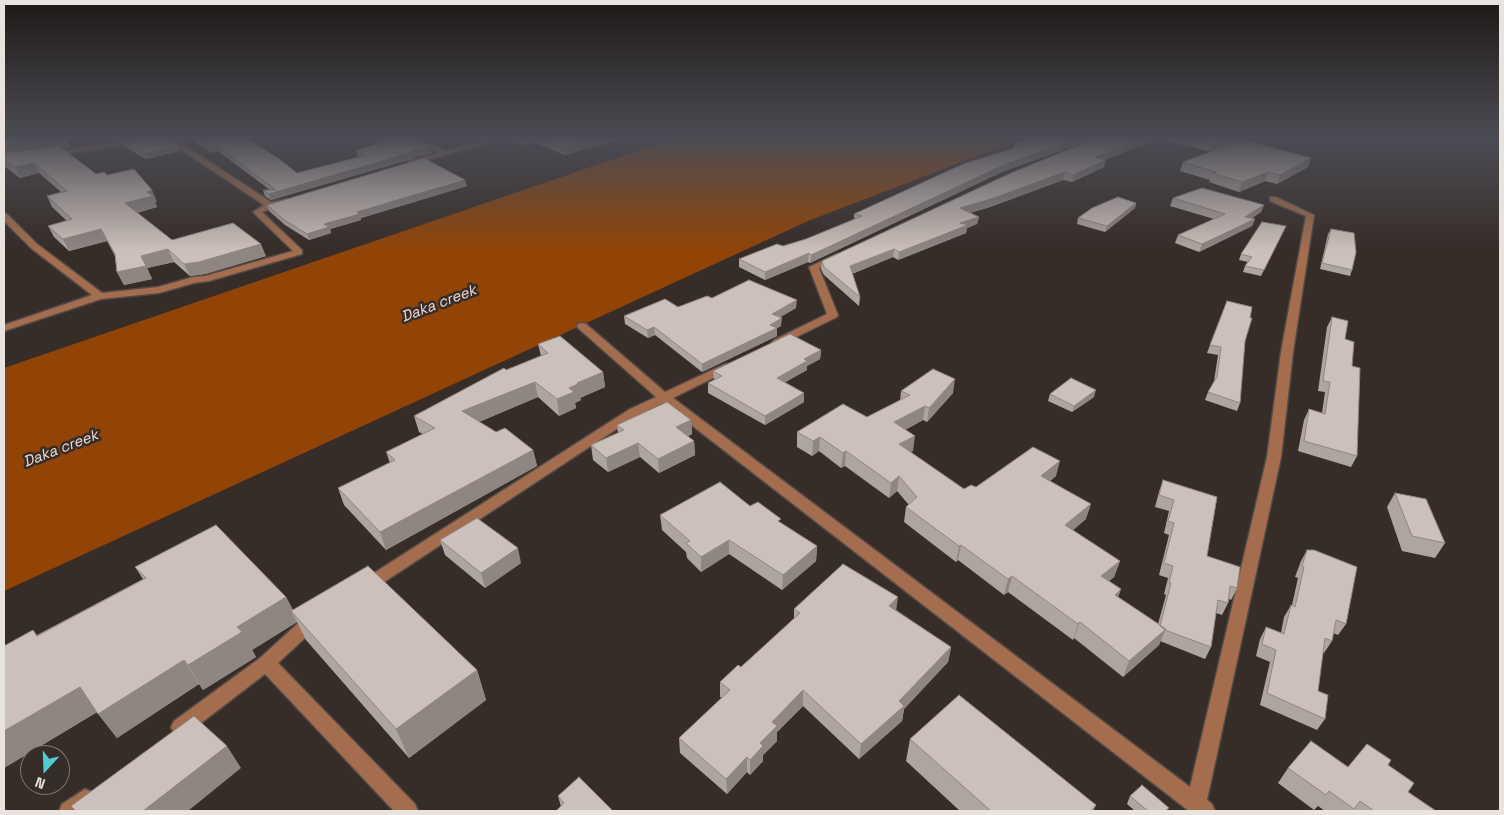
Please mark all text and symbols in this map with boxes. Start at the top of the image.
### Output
water label: Daka creek [399,281,479,327]
water label: Daka creek [21,426,101,472]
north arrow [20,745,70,795]
text: N [33,773,48,793]

